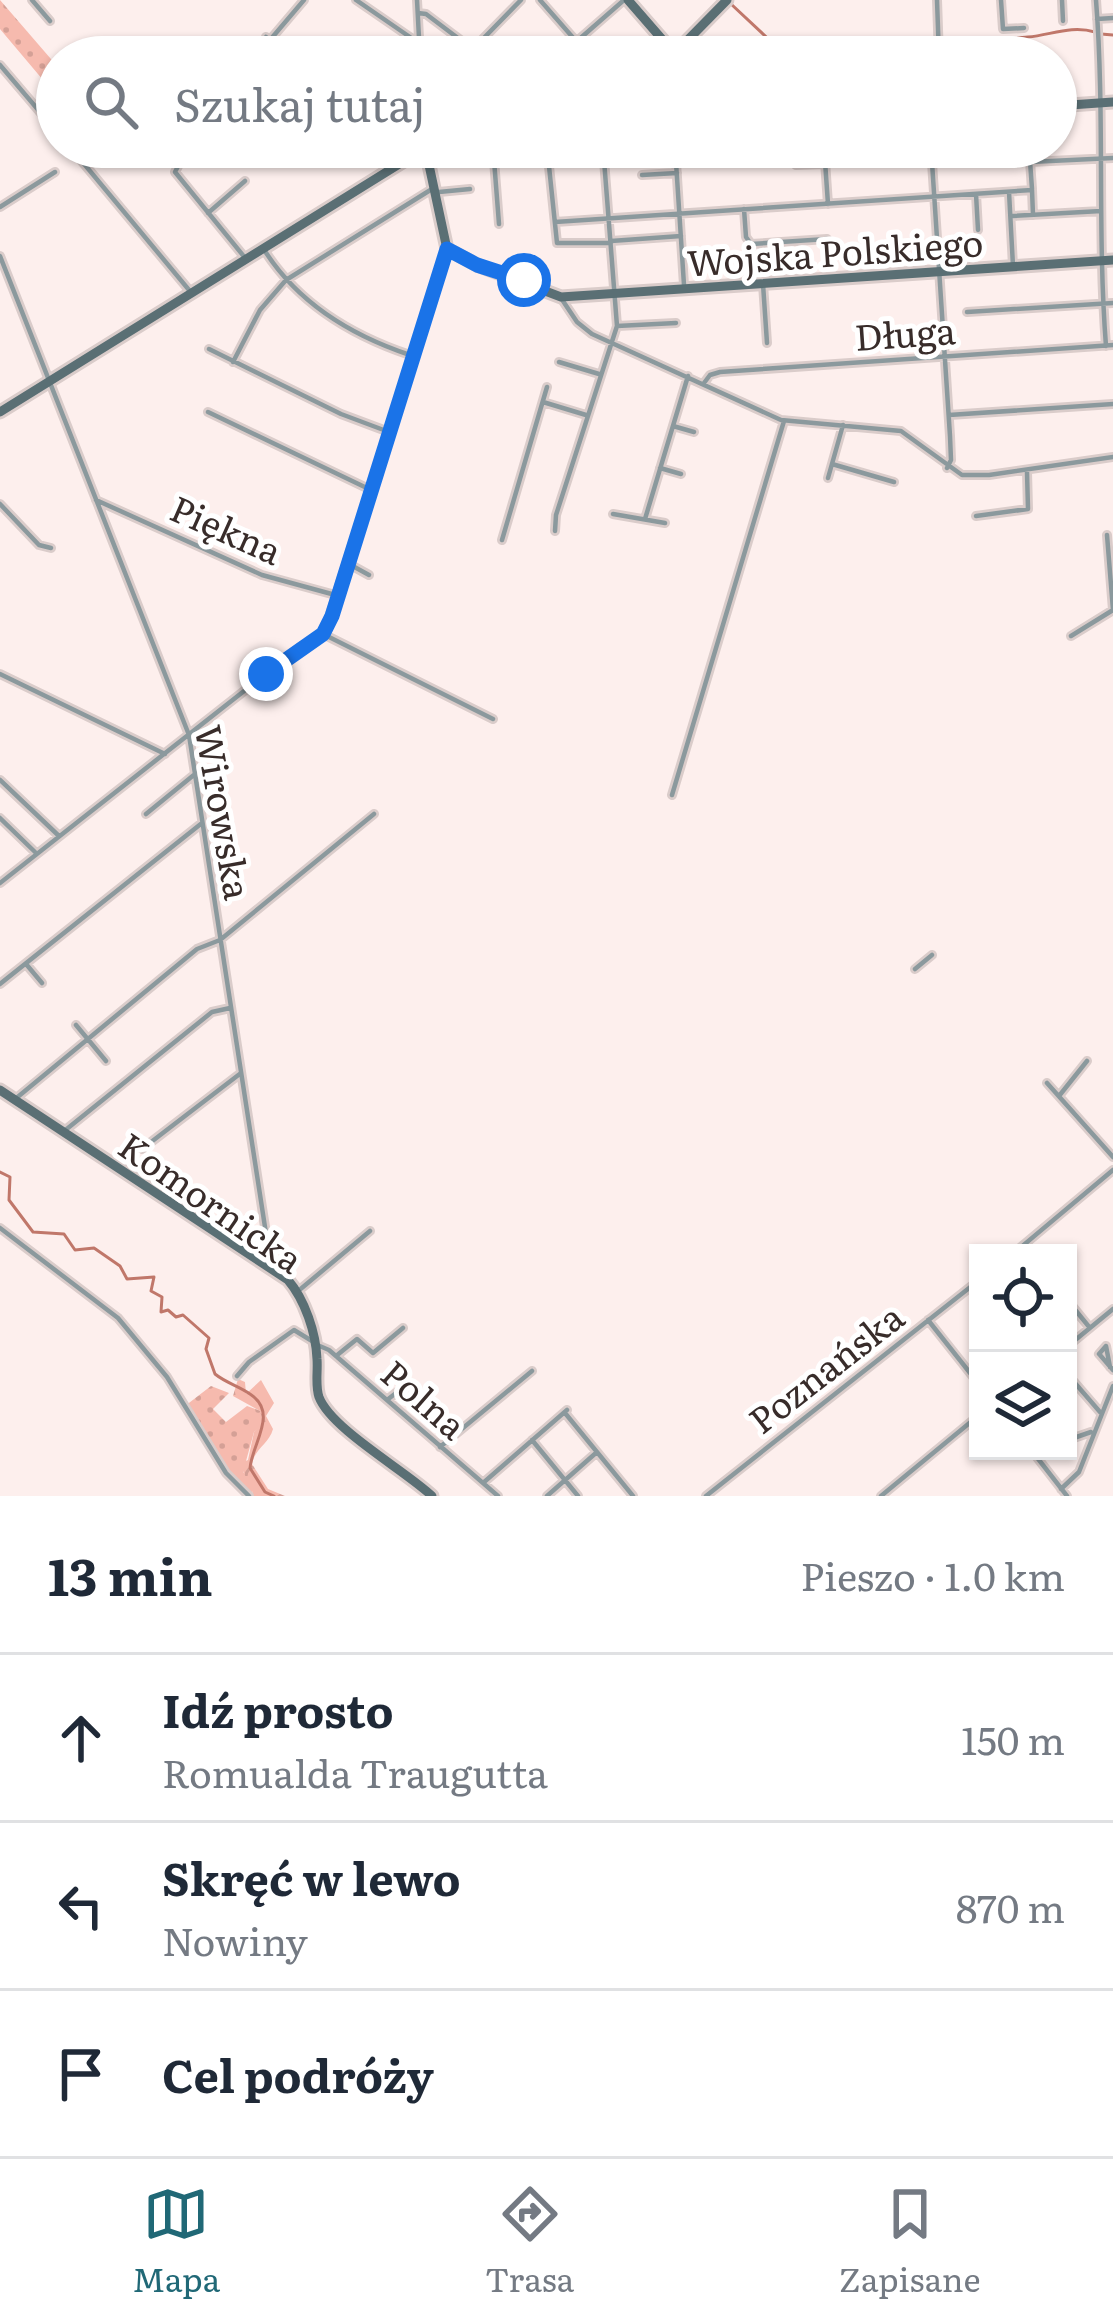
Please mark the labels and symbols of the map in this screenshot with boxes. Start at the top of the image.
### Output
street label: Wojska Polskiego [685,214,985,288]
route start [497,253,551,307]
street label: Długa [853,302,958,362]
street label: Piękna [163,480,292,576]
route end [239,647,293,701]
street label: Wirowska [184,721,267,904]
street label: Komornicka [109,1118,316,1285]
street label: Poznańska [736,1289,914,1445]
street label: Polna [371,1346,480,1450]

